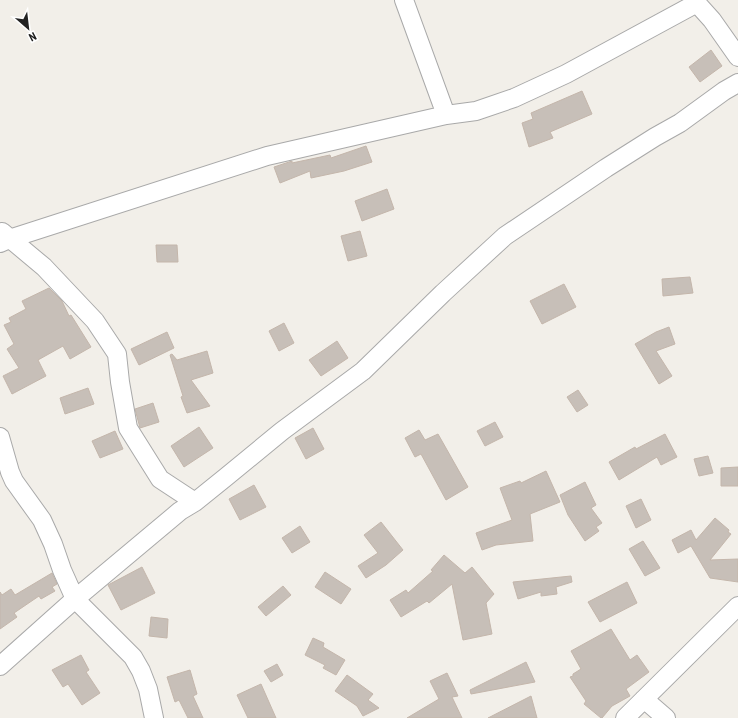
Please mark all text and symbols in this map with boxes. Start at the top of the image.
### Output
north arrow [8,8,48,48]
text: N [26,29,38,44]

